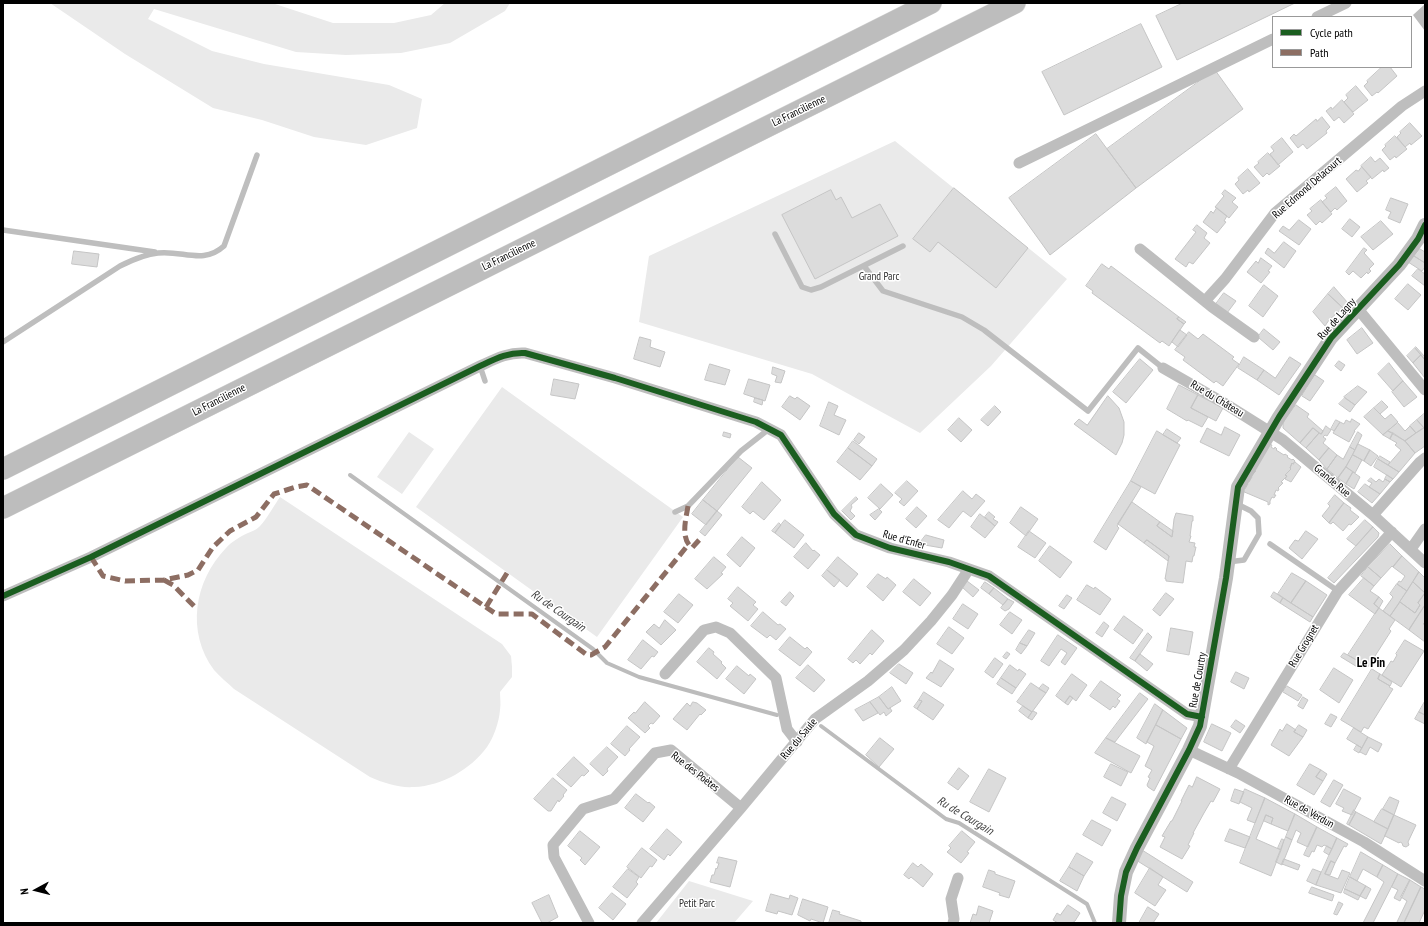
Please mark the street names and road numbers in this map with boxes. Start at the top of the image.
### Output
street label: La Francilienne [770,92,828,130]
street label: Rue Edmond Delacourt [1270,154,1344,222]
street label: La Francilienne [480,236,538,274]
street label: Rue de Lagny [1315,295,1359,343]
street label: Rue du Château [1188,378,1246,420]
street label: La Francilienne [190,381,248,419]
street label: Grande Rue [1311,462,1353,500]
street label: Rue d'Enfer [881,528,927,552]
street label: Rue Grognet [1286,622,1322,670]
street label: Rue de Courtry [1187,651,1209,709]
street label: Rue du Saule [778,716,820,762]
street label: Rue des Poètes [668,749,722,795]
street label: Rue de Verdun [1282,793,1336,831]

